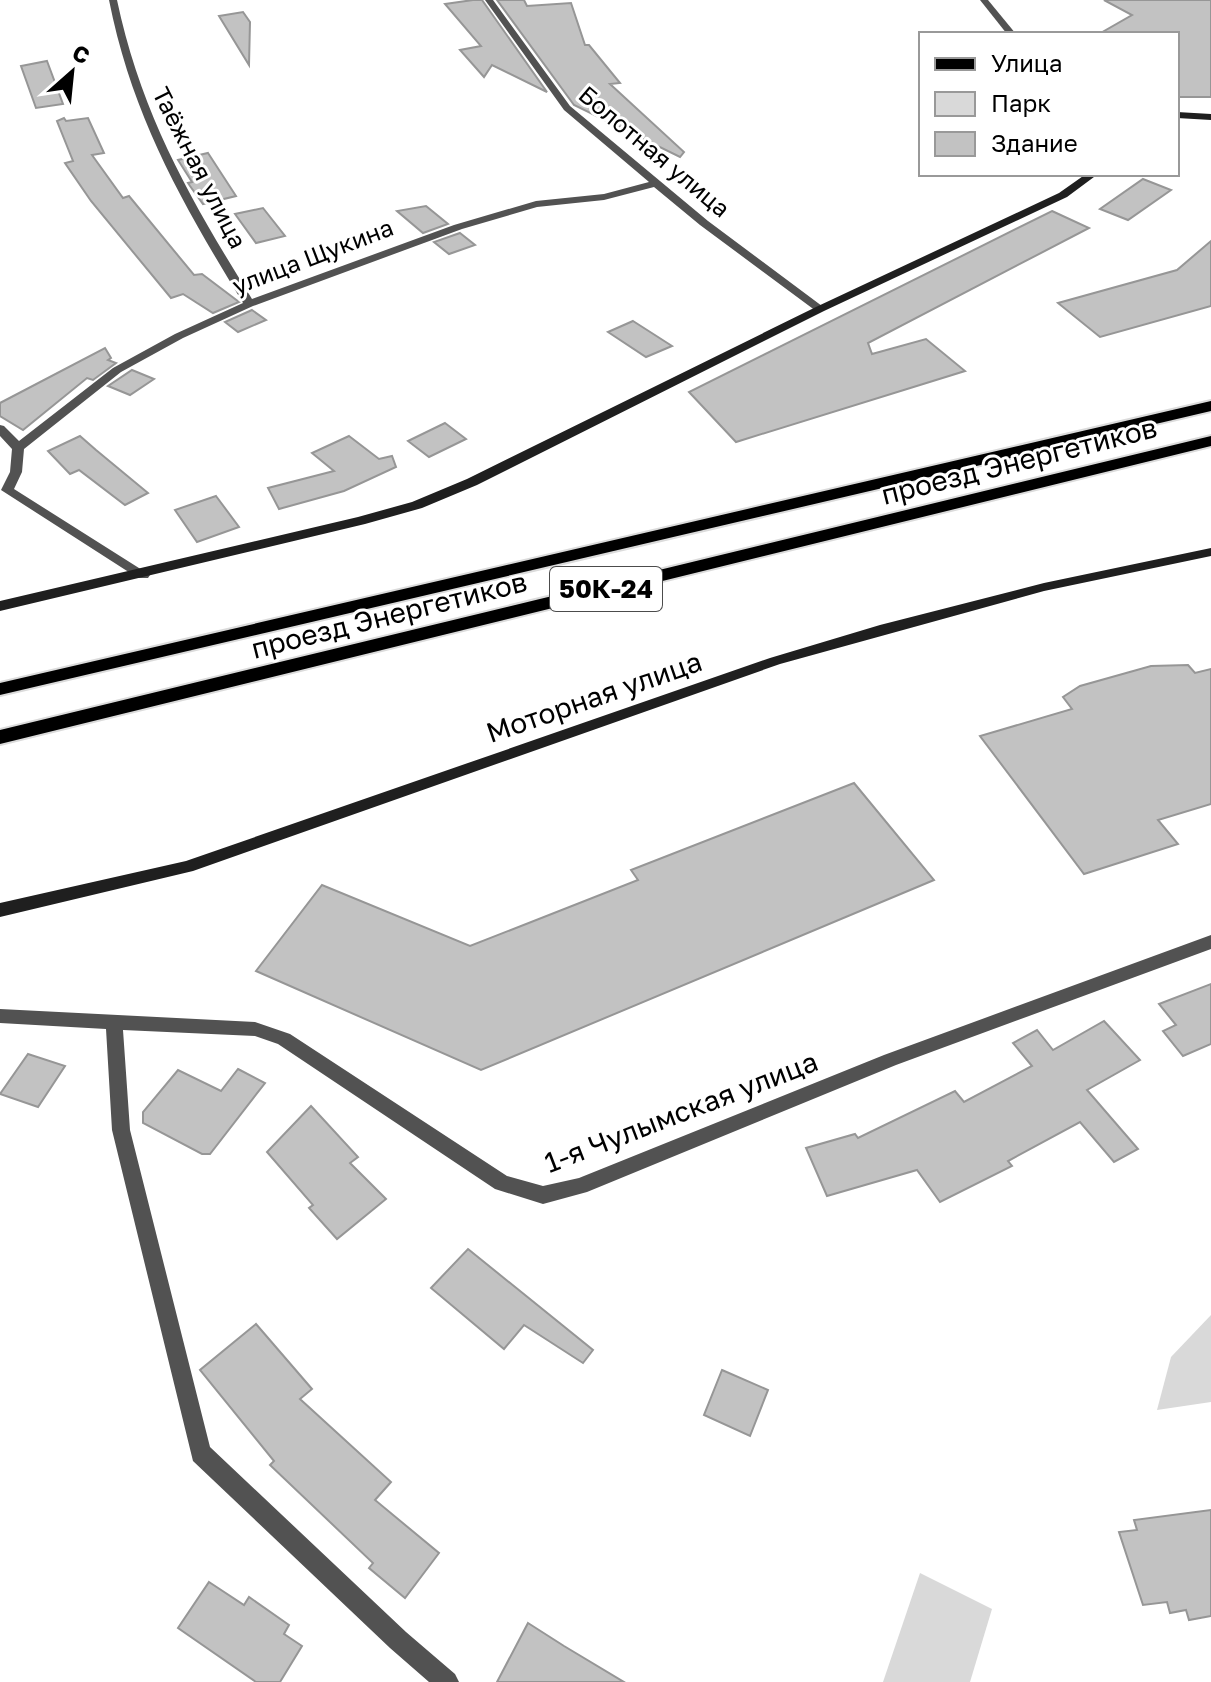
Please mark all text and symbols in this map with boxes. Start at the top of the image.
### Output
north arrow [32,32,112,112]
legend [919,32,1179,176]
text: С [68,38,94,69]
text: Улица [991,48,1063,77]
street label: Болотная улица [574,79,736,222]
street label: Таёжная улица [147,82,253,253]
text: Парк [991,88,1051,117]
text: Здание [991,128,1078,157]
street label: улица Щукина [228,212,397,300]
street label: проезд Энергетиков [878,410,1160,511]
street label: проезд Энергетиков [248,564,530,665]
road number: 50К-24 [550,567,662,611]
street label: Моторная улица [482,644,706,749]
street label: 1-я Чулымская улица [540,1044,822,1179]

